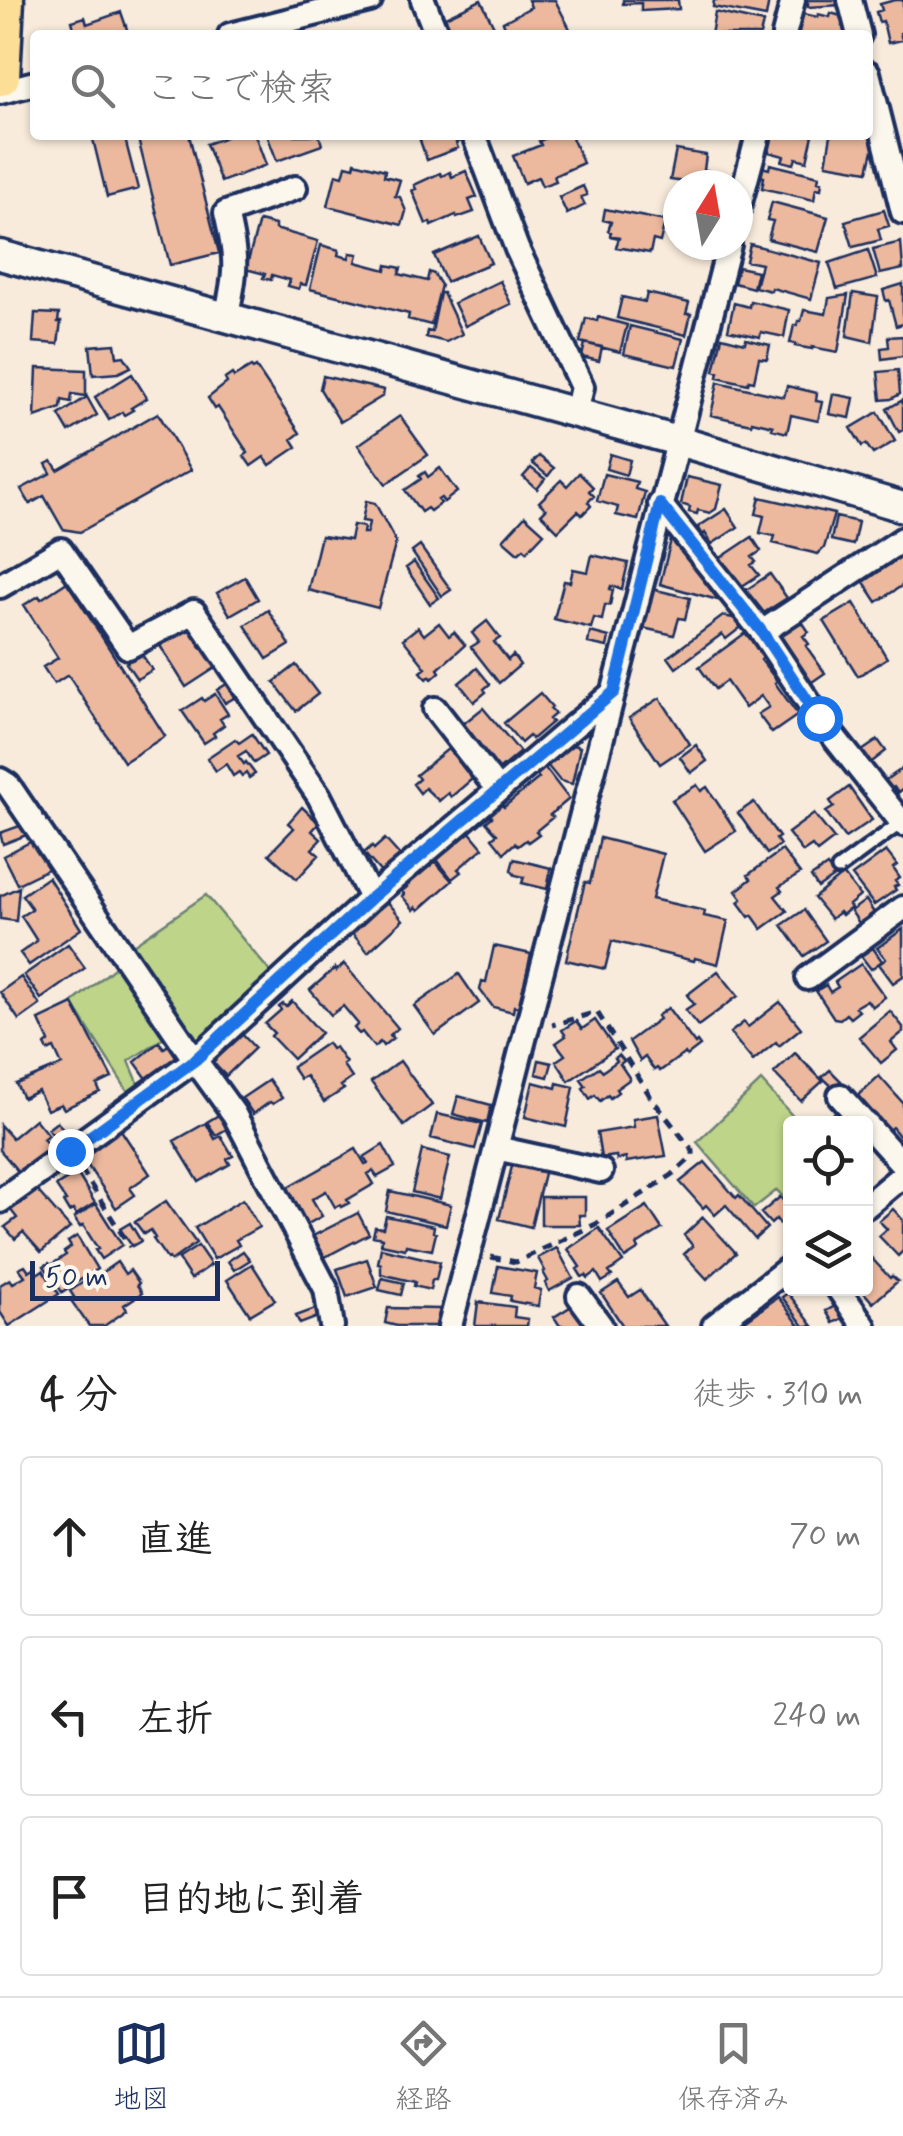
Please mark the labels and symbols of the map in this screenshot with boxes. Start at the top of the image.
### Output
north arrow [663,170,753,260]
route start [797,696,843,742]
route end [48,1129,94,1175]
scale bar [30,1256,220,1300]

